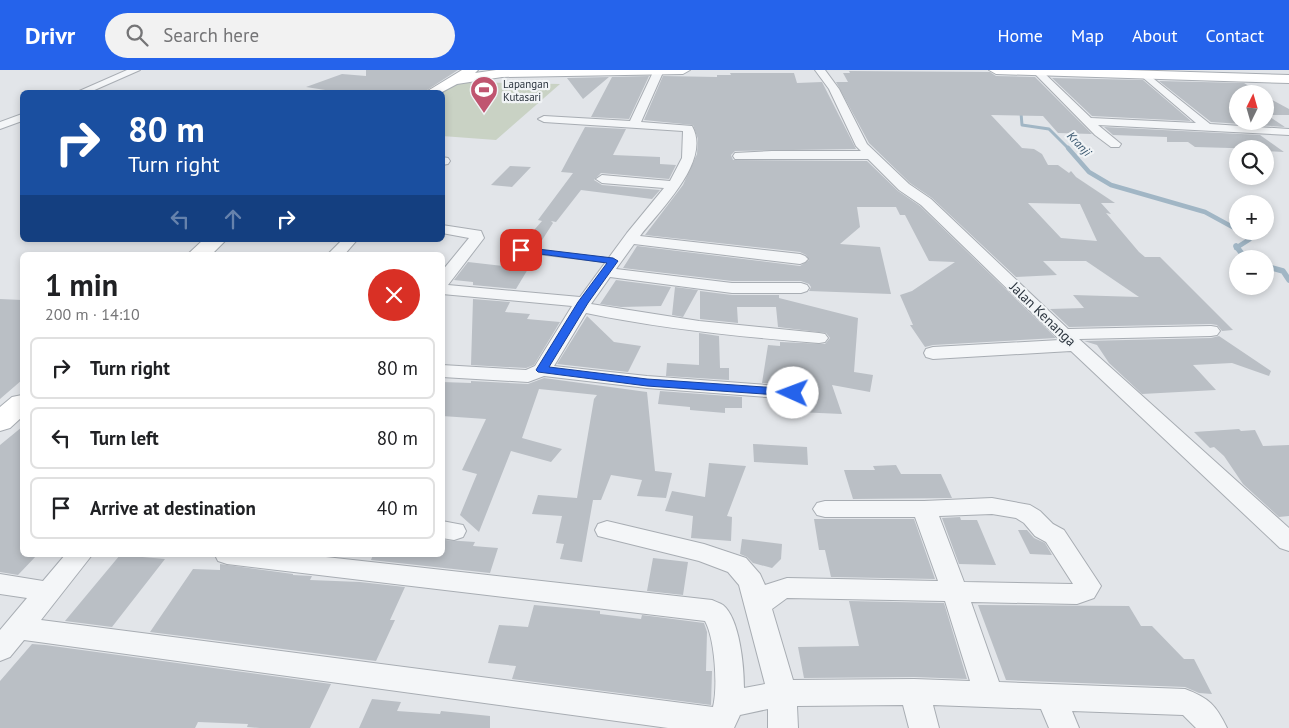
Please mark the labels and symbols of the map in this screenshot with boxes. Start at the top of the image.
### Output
sports icon: Lapangan Kutasari [469,75,499,114]
place label: Lapangan Kutasari [503,77,549,104]
north arrow [1229,85,1274,130]
water label: Kranji [1064,128,1095,160]
pin [500,229,542,271]
street label: Jalan Kenanga [1005,277,1080,350]
position arrow [766,366,818,418]

